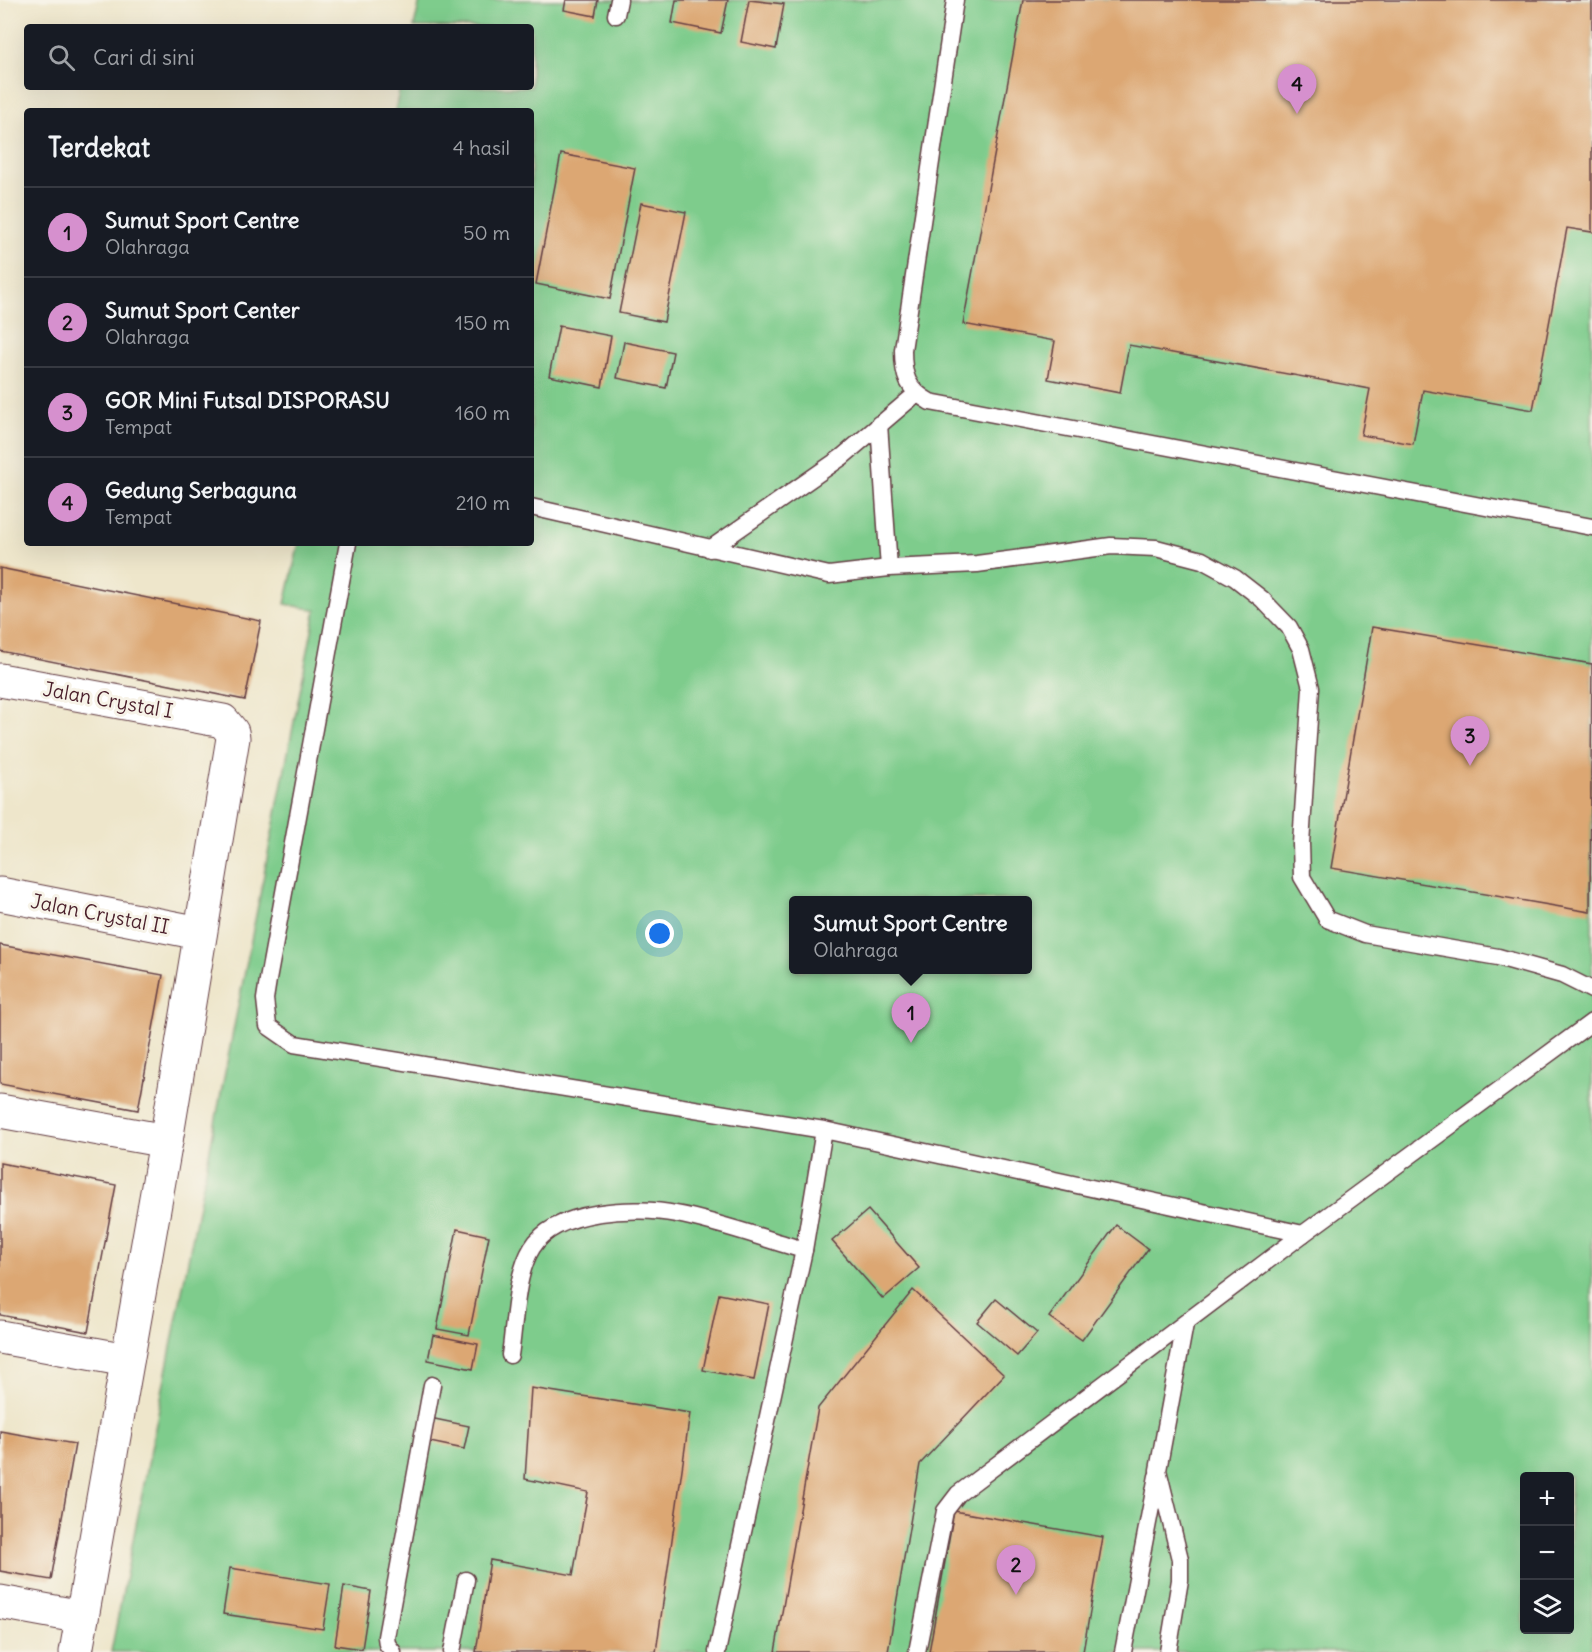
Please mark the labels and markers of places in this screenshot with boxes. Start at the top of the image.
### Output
pin: 4 [1278,64,1316,114]
pin: 3 [1450,716,1490,766]
pin: 1 [892,994,930,1043]
pin: 2 [996,1546,1036,1595]

